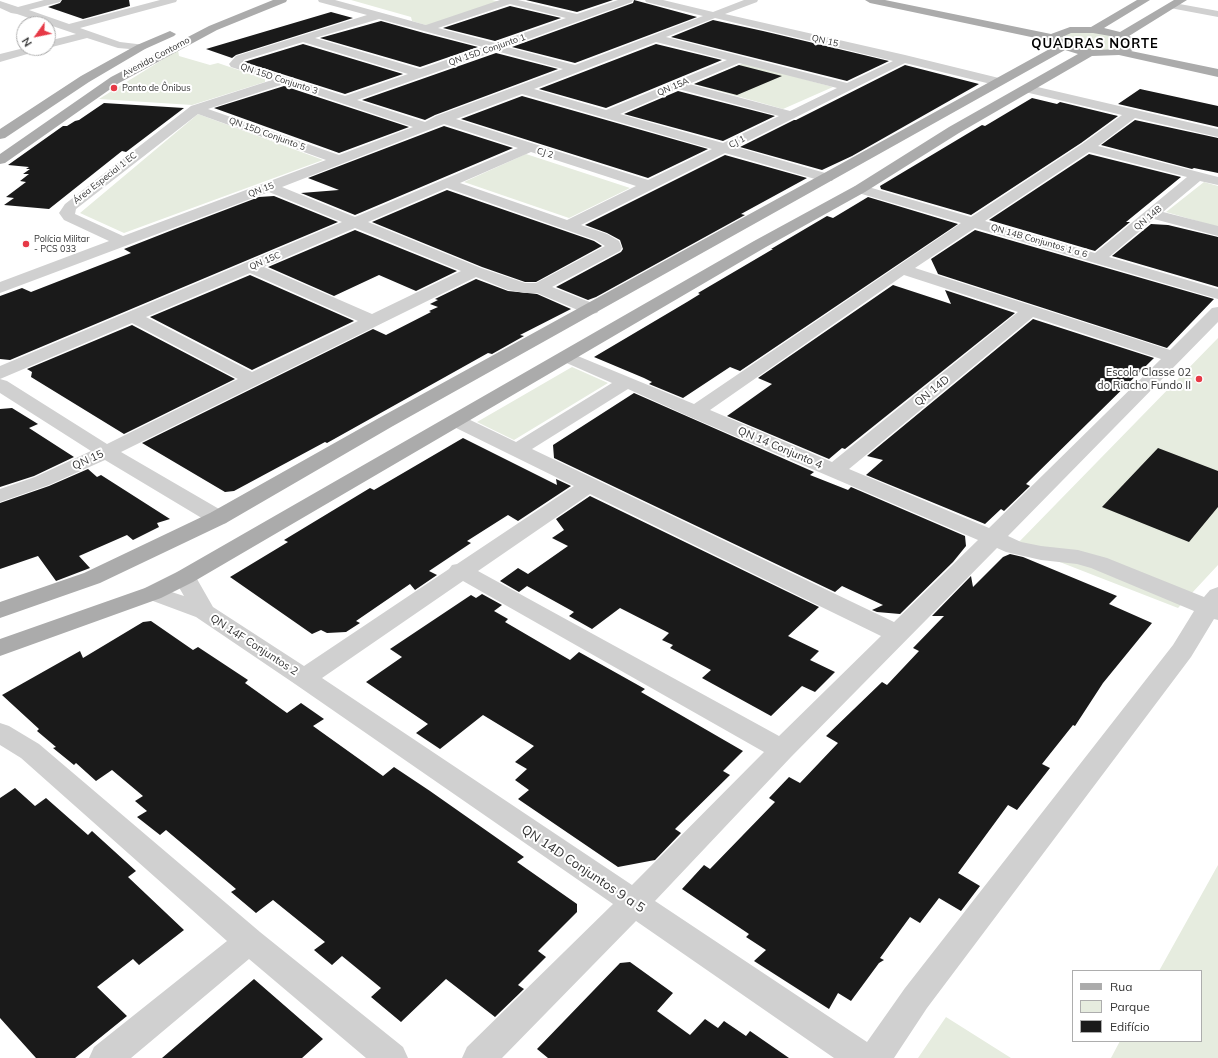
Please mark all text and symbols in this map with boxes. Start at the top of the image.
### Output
north arrow [16,16,56,56]
street label: QN 15D Conjunto 1 [447,32,527,68]
street label: QN 15 [811,33,839,49]
text: N [19,35,35,49]
street label: Avenida Contorno [120,35,192,79]
district label: QUADRAS NORTE [1031,36,1159,52]
street label: QN 15D Conjunto 3 [239,61,319,97]
street label: QN 15A [656,75,690,99]
marker: Ponto de Ônibus [109,83,119,93]
place label: Ponto de Ônibus [122,83,191,93]
street label: QN 15D Conjunto 5 [227,115,307,153]
street label: CJ 1 [727,133,747,151]
street label: CJ 2 [535,145,555,161]
street label: Área Especial 1 EC [71,150,139,206]
street label: QN 15 [247,180,275,200]
street label: QN 14B [1132,203,1164,233]
street label: QN 14B Conjuntos 1 a 6 [989,222,1089,260]
place label: Polícia Militar - PCS 033 [34,234,89,255]
marker: Polícia Militar - PCS 033 [21,239,31,249]
street label: QN 15C [248,250,282,272]
place label: Escola Classe 02 do Riacho Fundo II [1097,366,1191,392]
street label: QN 14D [912,373,952,409]
marker: Escola Classe 02 do Riacho Fundo II [1194,374,1204,384]
street label: QN 14 Conjunto 4 [736,424,824,472]
street label: QN 15 [70,447,106,473]
street label: QN 14F Conjuntos 2 [208,612,300,678]
street label: QN 14D Conjuntos 9 a 5 [518,822,648,916]
legend [1072,970,1202,1042]
text: Rua [1110,979,1132,994]
text: Parque [1110,999,1150,1014]
text: Edifício [1110,1019,1150,1034]

